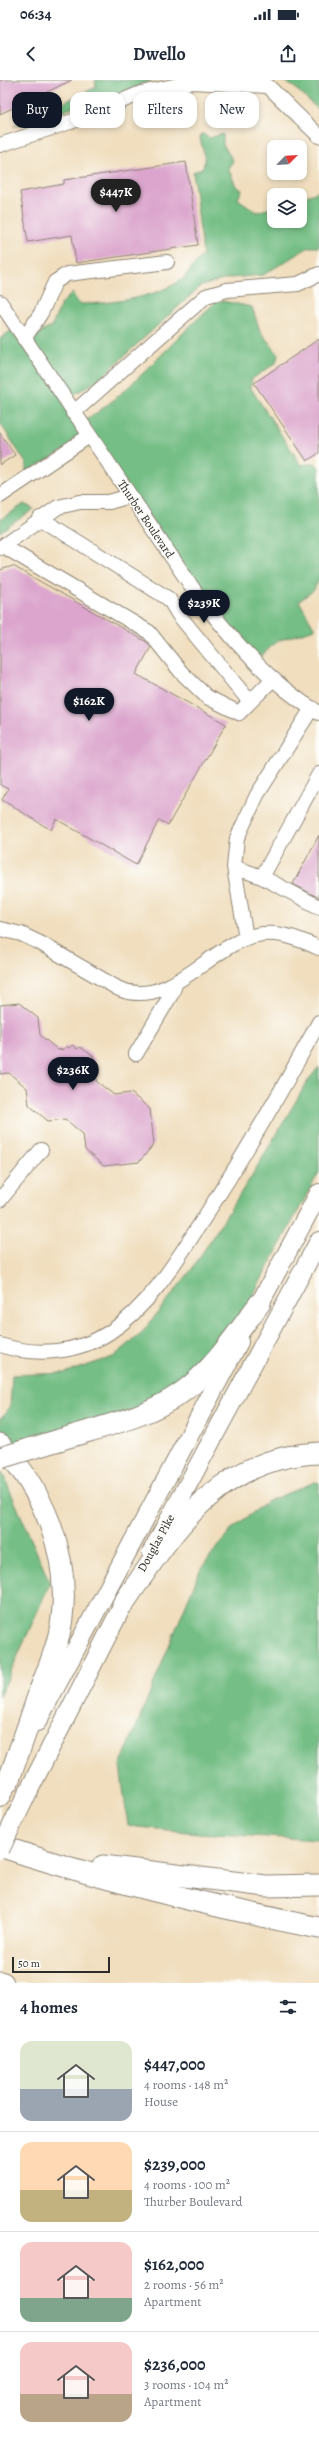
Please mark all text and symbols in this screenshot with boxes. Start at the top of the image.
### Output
text: 06:34 [20,4,52,24]
text: Dwello [133,42,186,66]
icon: back [20,43,42,65]
icon: share [277,43,299,65]
chip: Buy [12,92,62,128]
chip: Rent [70,92,125,128]
chip: Filters [133,92,197,128]
chip: New [205,92,259,128]
north arrow [267,140,307,180]
map controls [267,140,307,228]
pin: $447K [88,179,144,213]
text: $447K [100,183,132,200]
button: layers [267,188,307,228]
street label: Thurber Boulevard [114,477,178,562]
pin: $239K [176,590,232,624]
text: $239K [188,594,220,611]
pin: $162K [61,688,117,722]
text: $162K [73,692,105,709]
pin: $236K [45,1057,101,1091]
text: $236K [57,1061,89,1078]
street label: Douglas Pike [134,1511,178,1575]
scale bar [12,1955,110,1974]
text: 50 m [18,1956,40,1971]
text: 4 homes [20,1996,78,2019]
icon: filters [277,1996,299,2018]
text: $447,000 [144,2053,205,2076]
icon: home [52,2057,100,2105]
text: 4 rooms · 148 m² [144,2076,228,2093]
text: House [144,2093,178,2110]
text: $239,000 [144,2153,206,2176]
icon: home [52,2158,100,2206]
text: 4 rooms · 100 m² [144,2176,230,2193]
text: Thurber Boulevard [144,2193,242,2210]
text: $162,000 [144,2253,204,2276]
icon: home [52,2258,100,2306]
text: 2 rooms · 56 m² [144,2276,224,2293]
text: Apartment [144,2293,202,2310]
text: $236,000 [144,2353,206,2376]
icon: home [52,2358,100,2406]
text: 3 rooms · 104 m² [144,2376,228,2393]
text: Apartment [144,2393,202,2410]

